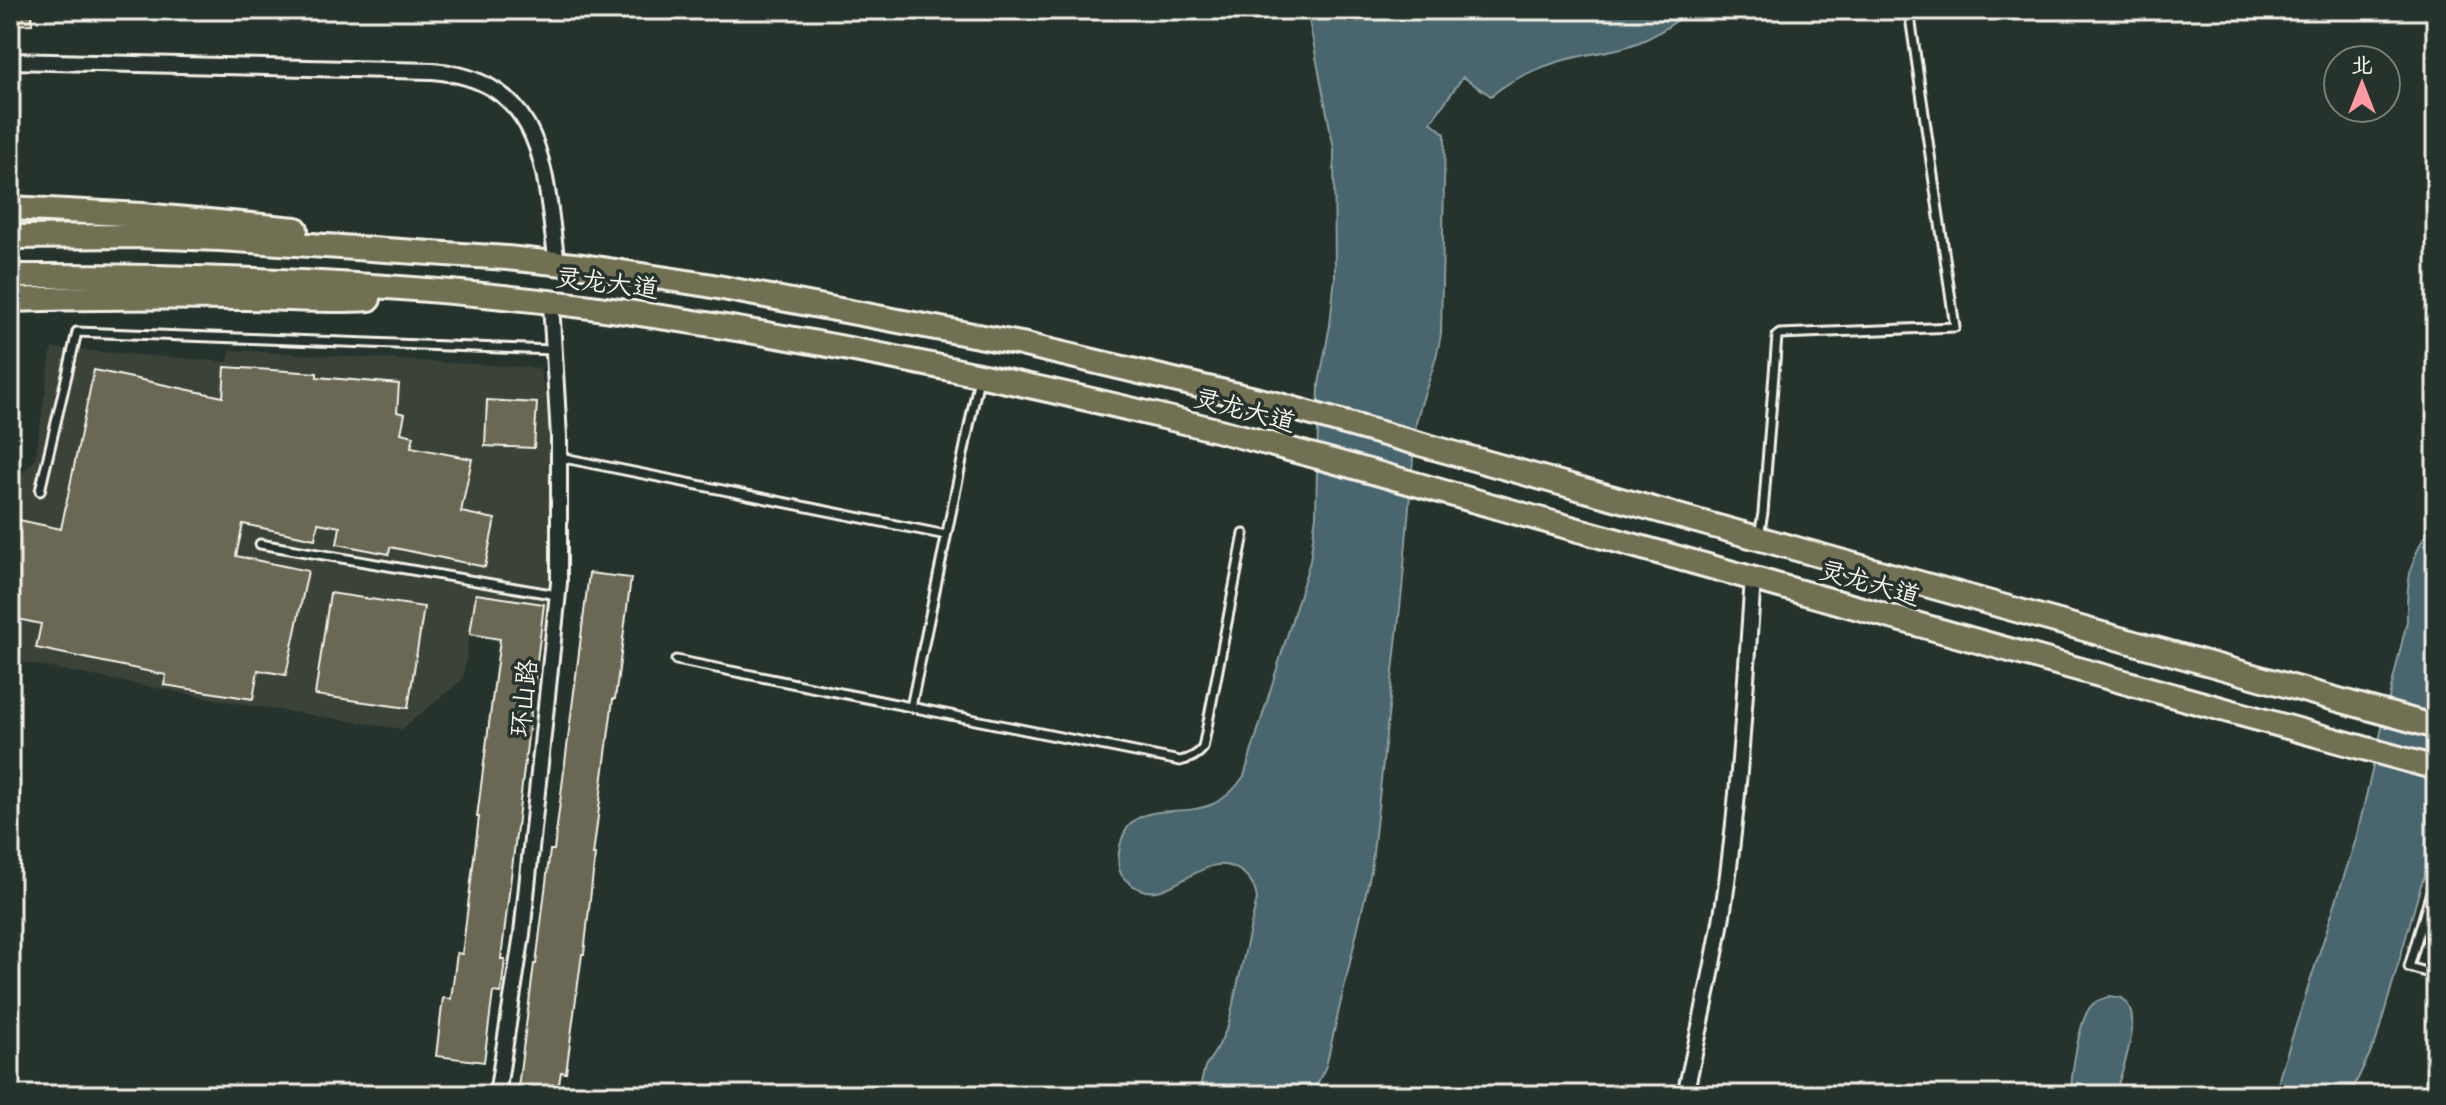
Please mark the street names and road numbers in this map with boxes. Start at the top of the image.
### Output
street label: 灵龙大道 [553,258,661,306]
street label: 灵龙大道 [1190,379,1300,439]
street label: 灵龙大道 [1815,551,1925,613]
street label: 环山路 [502,657,544,739]

